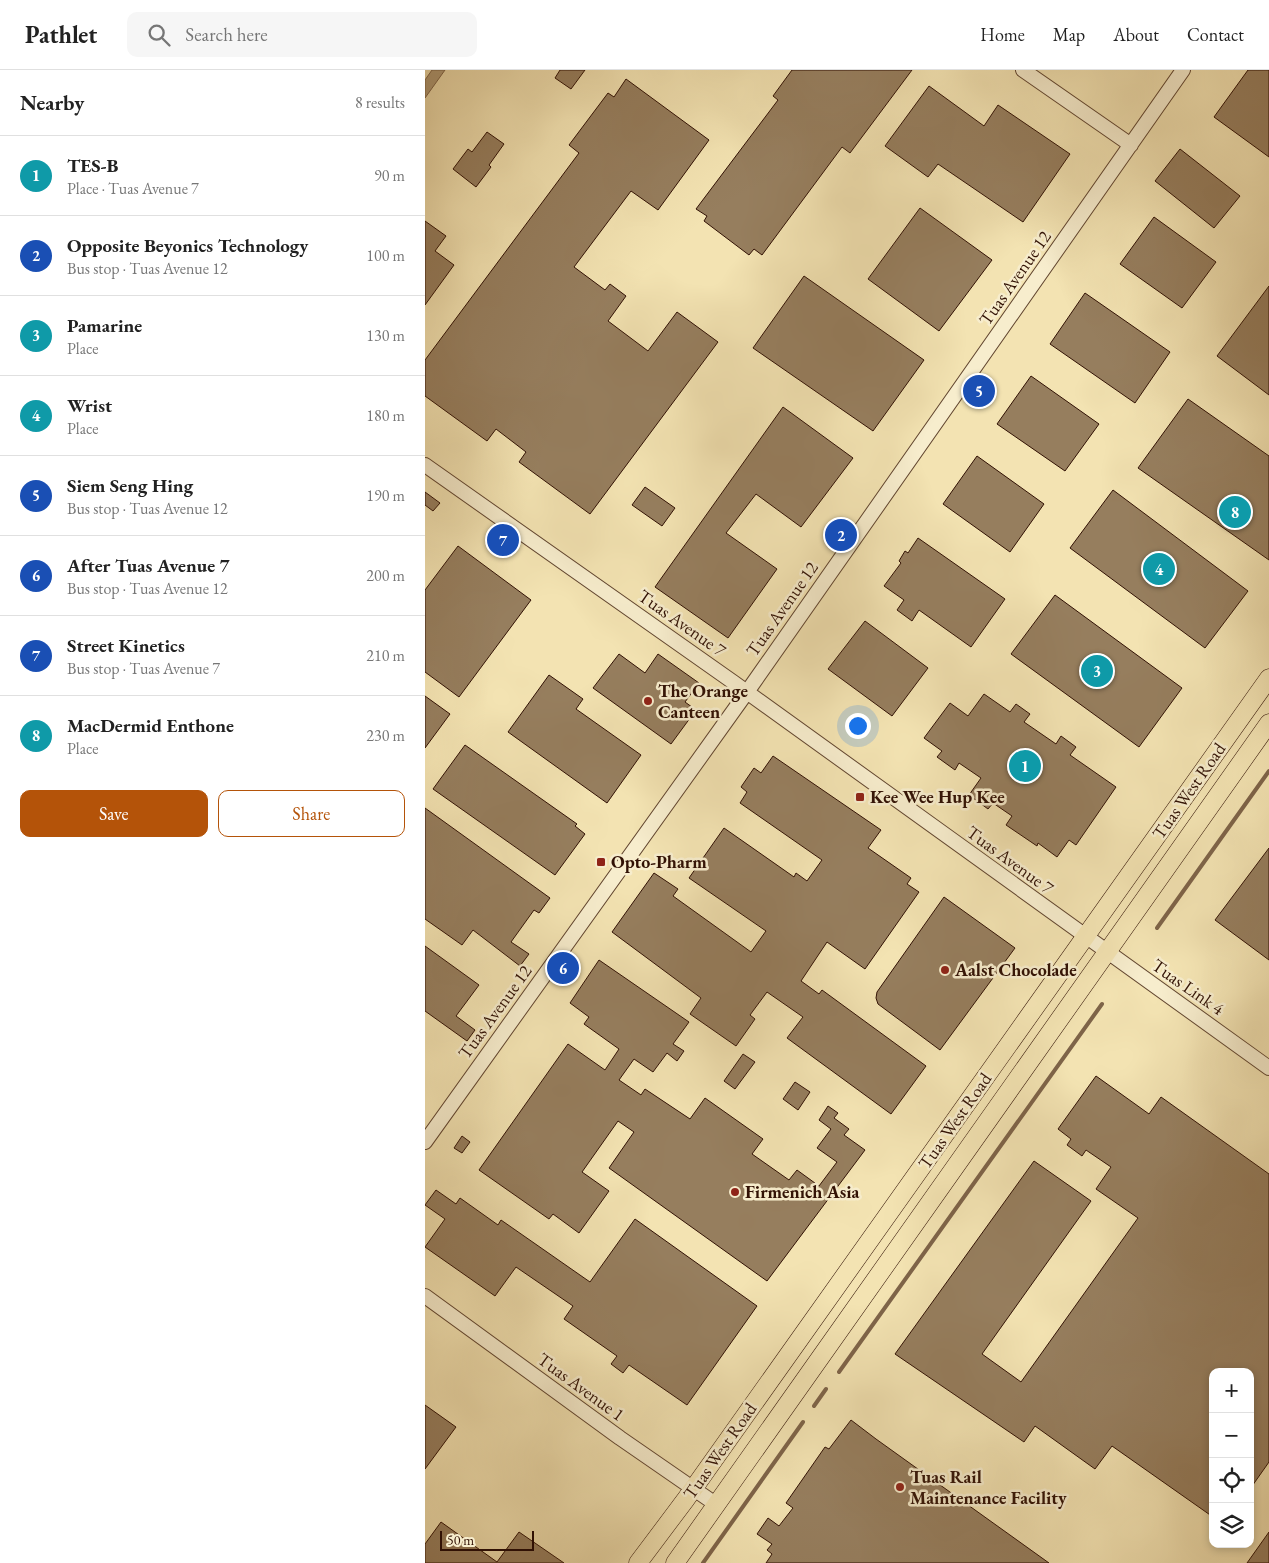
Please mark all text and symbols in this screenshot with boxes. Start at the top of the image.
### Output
search box [127,12,477,57]
text: Pathlet [25,19,97,50]
icon: search [145,21,173,49]
text: Search here [185,22,268,47]
text: Home [980,23,1025,46]
text: Map [1053,23,1085,46]
text: About [1113,23,1159,46]
text: Contact [1187,23,1244,46]
text: Nearby [20,89,84,116]
text: 8 results [355,92,405,113]
text: TES-B [67,153,118,178]
text: 1 [32,165,40,186]
text: 90 m [374,165,405,186]
text: Place · Tuas Avenue 7 [67,178,199,199]
street label: Tuas Avenue 12 [973,225,1056,330]
text: Opposite Beyonics Technology [67,233,309,258]
text: 2 [32,245,40,266]
text: 100 m [366,245,405,266]
text: Bus stop · Tuas Avenue 12 [67,258,228,279]
text: Pamarine [67,313,142,338]
text: 3 [32,325,40,346]
text: 130 m [366,325,405,346]
text: Place [67,338,99,359]
pin: 5 [963,372,995,410]
text: Wrist [67,393,112,418]
text: 4 [32,405,40,426]
text: 180 m [366,405,405,426]
text: Place [67,418,99,439]
text: Siem Seng Hing [67,473,193,498]
text: 5 [32,485,40,506]
text: 190 m [366,485,405,506]
pin: 8 [1219,493,1251,531]
text: Bus stop · Tuas Avenue 12 [67,498,228,519]
pin: 2 [825,516,857,554]
pin: 7 [487,521,519,559]
pin: 4 [1143,550,1175,588]
text: After Tuas Avenue 7 [67,553,230,578]
street label: Tuas Avenue 12 [740,556,823,661]
text: 6 [32,565,40,586]
text: 200 m [366,565,405,586]
text: Bus stop · Tuas Avenue 12 [67,578,228,599]
street label: Tuas Avenue 7 [634,584,731,661]
text: Street Kinetics [67,633,185,658]
text: 7 [32,645,40,666]
text: 210 m [366,645,405,666]
pin: 3 [1081,652,1113,690]
text: Bus stop · Tuas Avenue 7 [67,658,220,679]
place label: The Orange Canteen [658,679,748,723]
marker: The Orange Canteen [642,695,654,707]
text: MacDermid Enthone [67,713,234,738]
your location [845,713,871,739]
text: 8 [32,725,40,746]
text: 230 m [366,725,405,746]
street label: Tuas West Road [1147,737,1231,843]
text: Place [67,738,99,759]
pin: 1 [1009,747,1041,785]
place label: Kee Wee Hup Kee [870,785,1005,808]
button: Save [20,790,208,837]
button: Share [218,790,405,837]
marker: Kee Wee Hup Kee [854,791,866,803]
street label: Tuas Avenue 7 [962,820,1059,899]
place label: Opto-Pharm [611,850,707,873]
marker: Opto-Pharm [595,856,607,868]
pin: 6 [547,949,579,987]
street label: Tuas Link 4 [1148,953,1229,1020]
place label: Aalst Chocolade [954,958,1077,981]
street label: Tuas Avenue 12 [453,960,537,1063]
marker: Aalst Chocolade [939,964,951,976]
street label: Tuas West Road [913,1067,997,1173]
place label: Firmenich Asia [745,1180,859,1203]
marker: Firmenich Asia [729,1186,741,1198]
street label: Tuas Avenue 1 [533,1347,629,1426]
map controls [1209,1368,1254,1548]
button: + [1209,1368,1254,1413]
street label: Tuas West Road [678,1397,762,1503]
button: − [1209,1413,1254,1458]
button: locate [1209,1458,1254,1503]
place label: Tuas Rail Maintenance Facility [910,1465,1067,1509]
marker: Tuas Rail Maintenance Facility [894,1481,906,1493]
button: layers [1209,1503,1254,1548]
scale bar [440,1528,534,1551]
text: 50 m [447,1531,474,1549]

